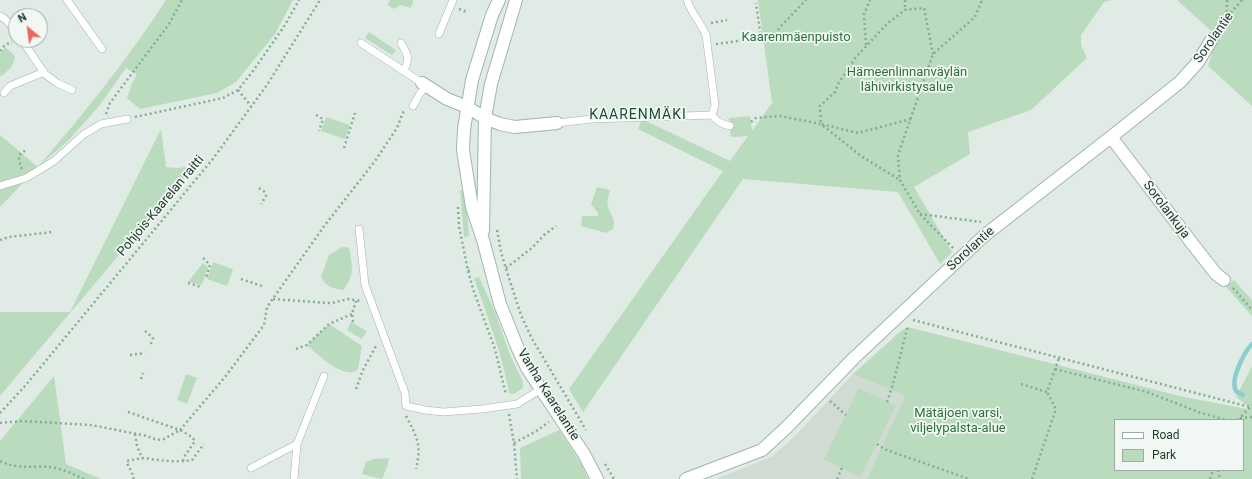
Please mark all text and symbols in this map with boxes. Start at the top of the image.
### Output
north arrow [8,8,48,48]
text: N [16,10,29,26]
street label: Sorolantie [1191,10,1237,66]
park label: Kaarenmäenpuisto [741,30,851,46]
park label: Hämeenlinnanväylän lähivirkistysalue [847,65,967,96]
district label: KAARENMÄKI [589,107,687,123]
street label: Pohjois-Kaarelan raitti [114,152,208,260]
street label: Sorolankuja [1139,178,1193,242]
street label: Sorolantie [944,224,998,274]
street label: Vanha Kaarelantie [514,346,582,444]
park label: Mätäjoen varsi, viljelypalsta-alue [910,406,1006,437]
legend [1114,419,1244,471]
text: Road [1152,428,1180,442]
text: Park [1152,448,1176,462]

